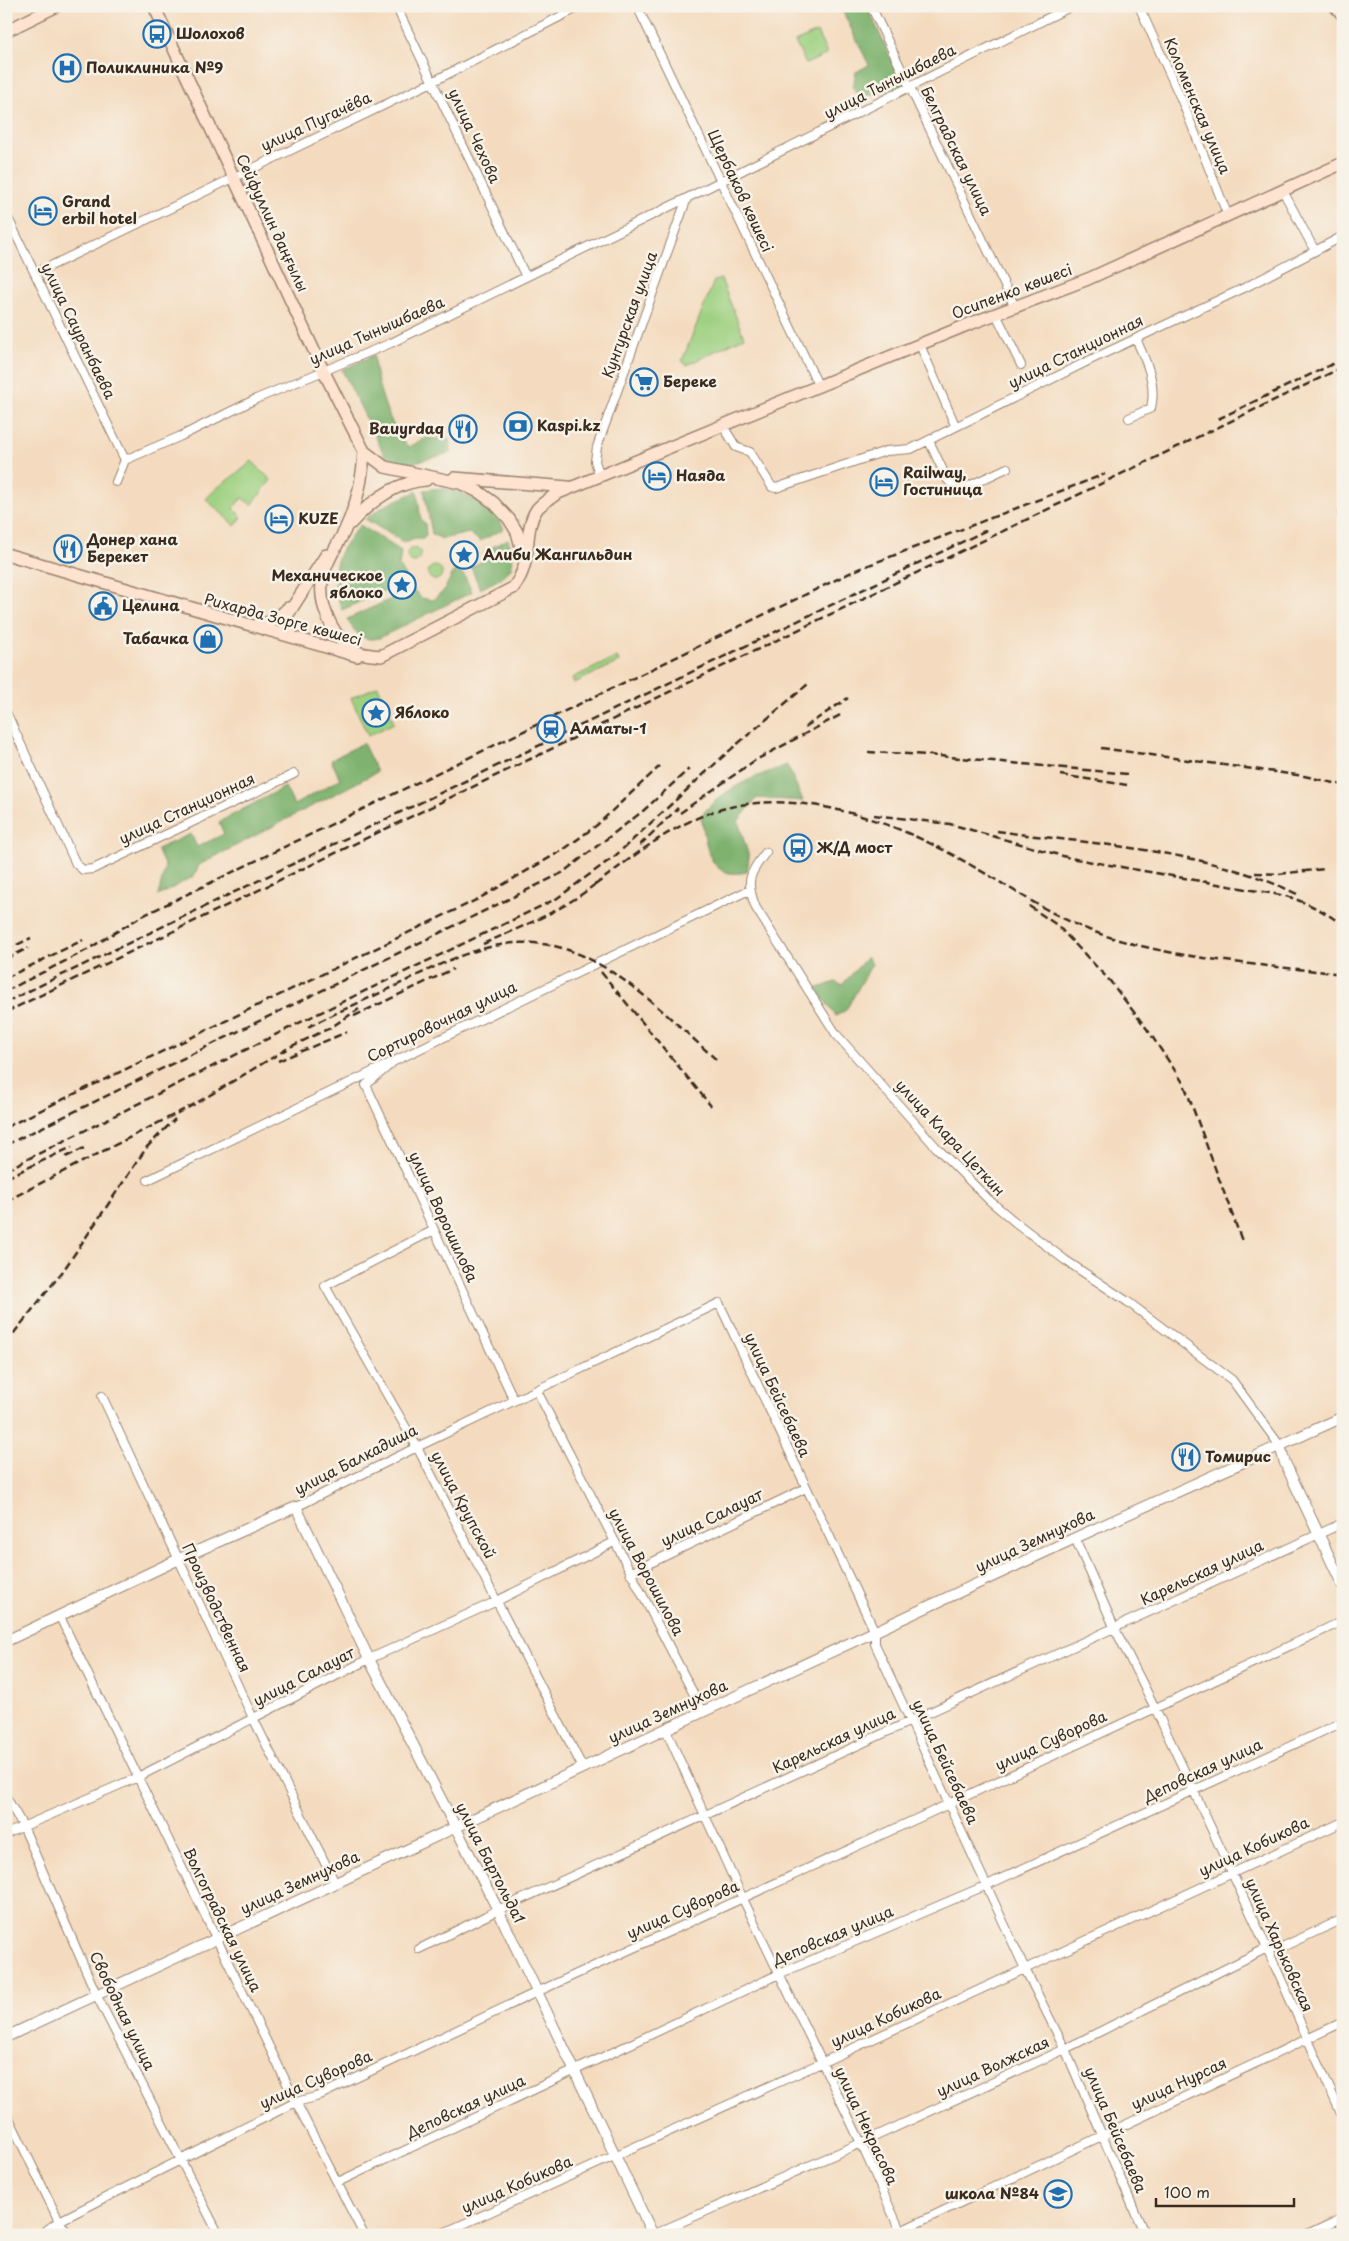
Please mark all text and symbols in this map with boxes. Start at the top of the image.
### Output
bus stop icon: Шолохов [142,19,172,49]
place label: Шолохов [176,21,245,44]
street label: Коломенская улица [1159,34,1238,178]
street label: улица Тынышбаева [819,37,960,124]
hospital icon: Поликлиника №9 [52,53,82,83]
place label: Поликлиника №9 [86,55,223,78]
street label: Белградская улица [916,82,999,219]
street label: улица Чехова [443,84,508,187]
street label: улица Пугачёва [256,85,375,156]
street label: Щербаков көшесі [703,125,780,256]
street label: Сейфуллин даңғылы [231,150,315,295]
place label: Grand erbil hotel [62,189,137,229]
hotel icon: Grand erbil hotel [28,196,58,226]
street label: Кунгурская улица [595,247,662,381]
street label: Осипенко көшесі [948,257,1075,324]
street label: улица Сауранбаева [36,258,123,403]
street label: улица Тынышбаева [305,289,448,370]
street label: улица Станционная [1004,308,1147,393]
supermarket icon: Береке [629,367,659,397]
place label: Береке [663,369,717,392]
bank icon: Kaspi.kz [503,411,533,441]
place label: Kaspi.kz [537,413,601,436]
restaurant icon: Bauyrdaq [448,414,478,444]
place label: Bauyrdaq [369,416,444,439]
place label: Railway, Гостиница [903,460,983,500]
hotel icon: Наяда [642,461,672,491]
place label: Наяда [676,463,725,486]
hotel icon: Railway, Гостиница [869,467,899,497]
hotel icon: KUZE [264,504,294,534]
place label: KUZE [298,506,339,529]
place label: Донер хана Берекет [86,527,178,567]
restaurant icon: Донер хана Берекет [53,534,83,564]
place icon: Алиби Жангильдин [449,540,479,570]
place label: Алиби Жангильдин [483,542,633,565]
place label: Механическое яблоко [272,563,384,603]
place icon: Механическое яблоко [387,570,417,600]
street label: Рихарда Зорге көшесі [202,586,365,651]
public building icon: Целина [88,591,118,621]
place label: Целина [122,593,180,616]
shop icon: Табачка [193,624,223,654]
place label: Табачка [123,626,190,649]
place icon: Яблоко [361,698,391,728]
place label: Яблоко [394,700,449,723]
station icon: Алматы-1 [536,714,566,744]
place label: Алматы-1 [570,716,646,739]
street label: улица Станционная [115,766,258,849]
bus stop icon: Ж/Д мост [783,833,813,863]
place label: Ж/Д мост [816,835,894,858]
street label: Сортировочная улица [363,974,521,1067]
street label: улица Клара Цеткин [891,1074,1011,1200]
street label: улица Ворошилова [404,1147,485,1286]
street label: улица Бейсебаева [739,1328,818,1461]
street label: улица Балкадиша [290,1417,421,1500]
restaurant icon: Томирис [1171,1442,1201,1472]
place label: Томирис [1205,1444,1271,1467]
street label: улица Крупской [426,1446,502,1562]
street label: улица Салауат [656,1482,767,1551]
street label: улица Земнухова [971,1502,1098,1577]
street label: улица Ворошилова [604,1503,691,1640]
street label: Карельская улица [1136,1533,1267,1610]
street label: Производственная [177,1539,257,1676]
street label: улица Салауат [248,1640,359,1711]
street label: улица Земнухова [604,1673,731,1748]
street label: улица Бейсебаева [907,1695,986,1828]
street label: Карельская улица [768,1701,899,1778]
street label: улица Суворова [991,1703,1111,1776]
street label: Деповская улица [1138,1732,1266,1808]
street label: улица Бартольда1 [451,1798,532,1927]
street label: улица Кобикова [1194,1810,1313,1881]
street label: Волгоградская улица [178,1843,269,1996]
street label: улица Земнухова [236,1844,363,1919]
street label: улица Суворова [622,1873,743,1944]
street label: улица Харьковская [1240,1874,1320,2015]
street label: Деповская улица [768,1899,897,1971]
street label: Свободная улица [85,1947,162,2074]
street label: улица Кобикова [826,1981,945,2052]
street label: улица Волжская [932,2029,1053,2102]
street label: улица Суворова [255,2043,376,2114]
street label: улица Нурсая [1127,2050,1230,2115]
street label: улица Некрасова [830,2062,905,2189]
street label: улица Бейсебаева [1079,2063,1154,2197]
street label: Деповская улица [401,2068,529,2144]
street label: улица Кобикова [457,2149,576,2218]
scale bar [1156,2176,1294,2208]
school or university icon: школа №84 [1043,2179,1073,2209]
text: 100 m [1164,2180,1210,2203]
place label: школа №84 [945,2181,1039,2204]

